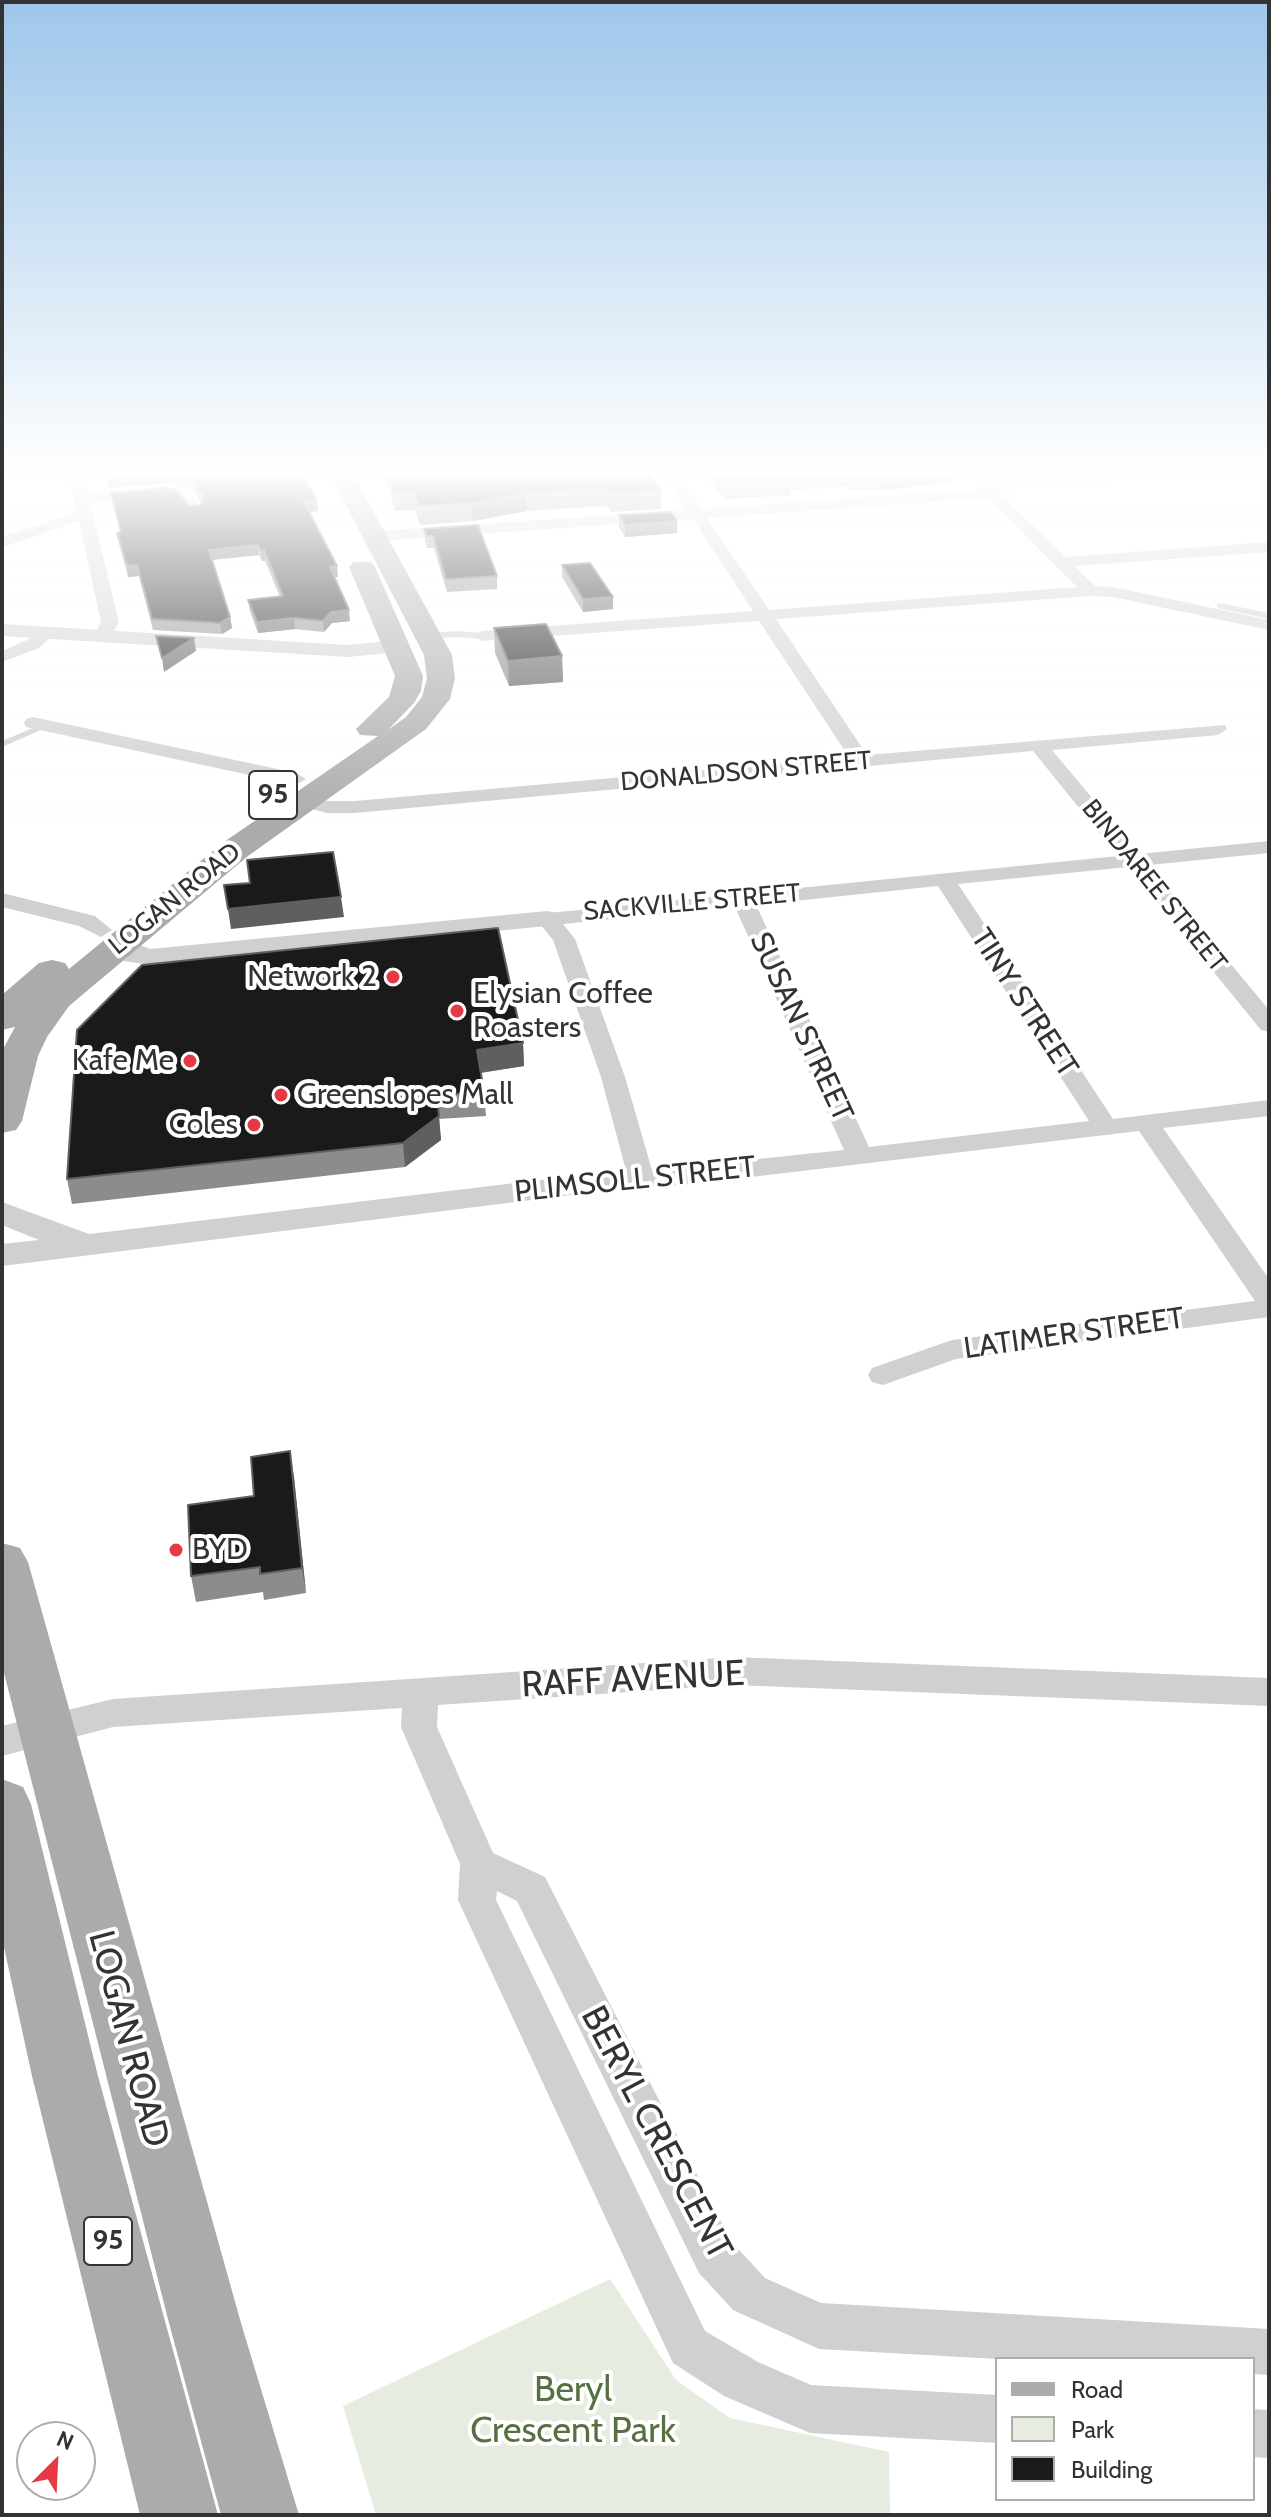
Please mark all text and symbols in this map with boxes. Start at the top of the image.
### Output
street label: DONALDSON STREET [619,745,873,799]
road number: 95 [249,771,297,819]
street label: BINDAREE STREET [1075,794,1233,978]
street label: LOGAN ROAD [103,836,247,962]
street label: SACKVILLE STREET [582,878,802,928]
street label: TINY STREET [963,922,1085,1084]
street label: SUSAN STREET [742,927,860,1127]
place label: Network 2 [247,959,377,995]
marker: Network 2 [384,968,402,986]
place label: Elysian Coffee Roasters [473,976,653,1046]
marker: Elysian Coffee Roasters [448,1002,466,1020]
place label: Kafe Me [72,1043,174,1079]
marker: Kafe Me [181,1052,199,1070]
place label: Greenslopes Mall [297,1077,513,1113]
marker: Greenslopes Mall [272,1086,290,1104]
place label: Coles [169,1107,238,1143]
marker: Coles [245,1116,263,1134]
street label: PLIMSOLL STREET [513,1149,757,1211]
street label: LATIMER STREET [962,1301,1186,1367]
place label: BYD [192,1532,248,1568]
marker: BYD [167,1541,185,1559]
street label: RAFF AVENUE [520,1653,746,1707]
street label: LOGAN ROAD [78,1926,178,2152]
street label: BERYL CRESCENT [571,1999,741,2267]
road number: 95 [84,2217,132,2265]
legend [995,2357,1255,2501]
park label: Beryl Crescent Park [470,2368,676,2453]
text: Road [1071,2375,1123,2404]
text: Park [1071,2415,1114,2444]
north arrow [16,2421,96,2501]
text: N [53,2425,78,2456]
text: Building [1071,2455,1152,2484]

